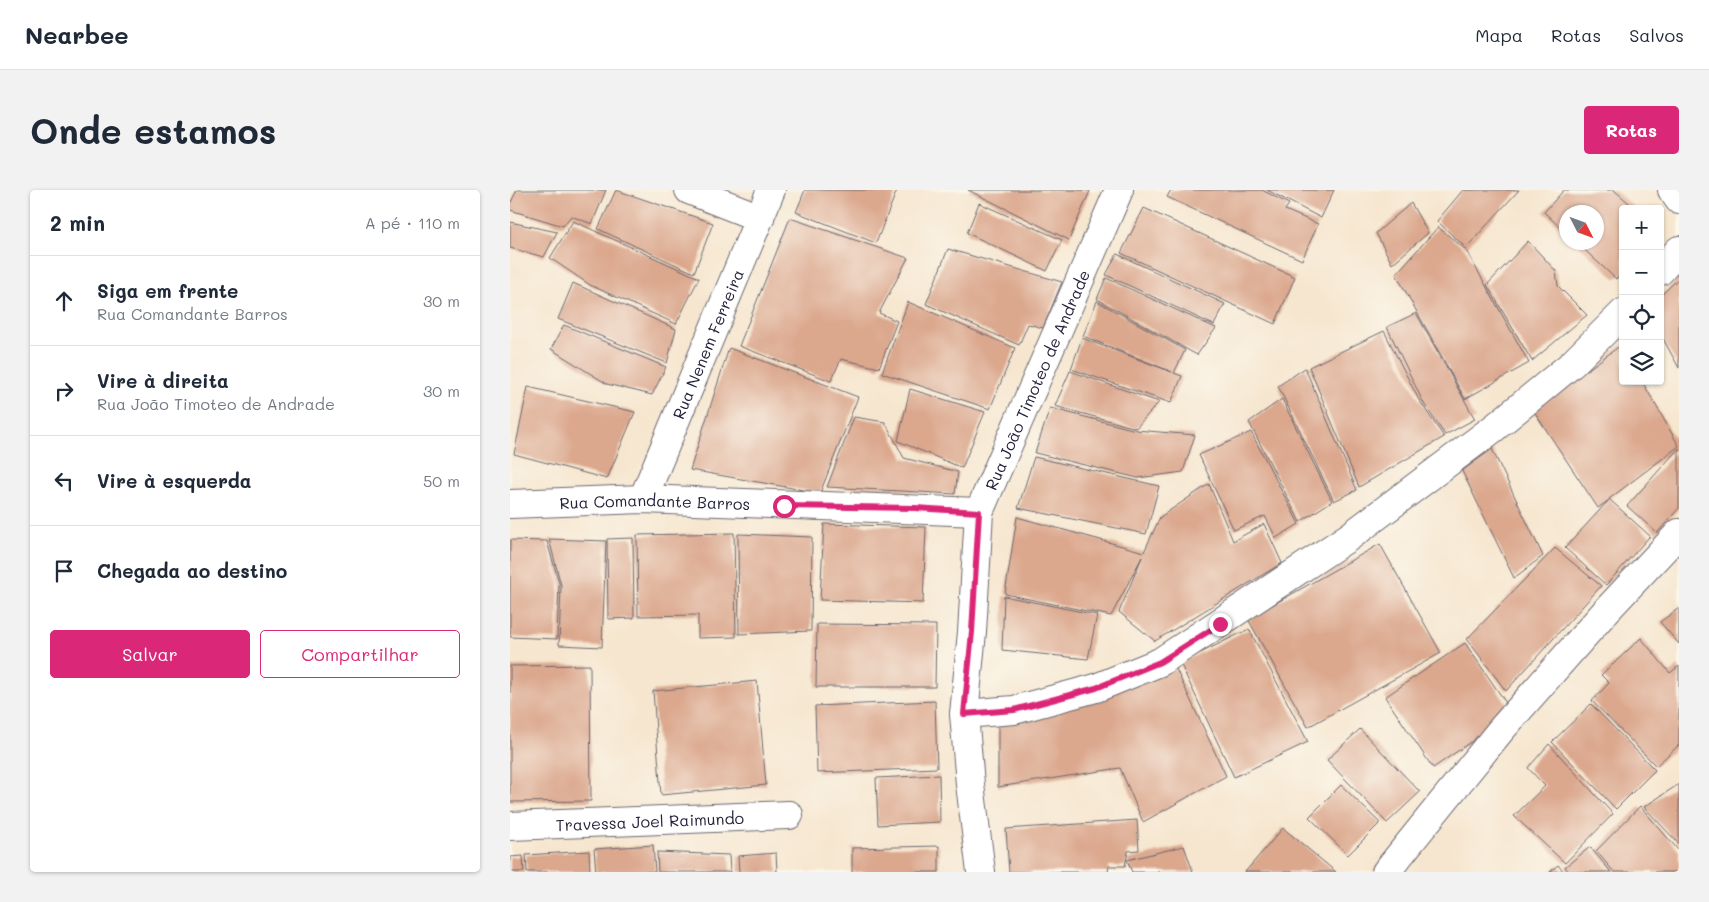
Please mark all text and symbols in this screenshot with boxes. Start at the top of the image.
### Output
text: Nearbee [25,19,129,50]
text: Mapa [1475,23,1523,47]
text: Rotas [1551,23,1601,47]
text: Salvos [1629,23,1684,47]
button: Rotas [1584,106,1679,154]
text: Onde estamos [30,107,276,153]
north arrow [1559,205,1604,250]
map controls [1619,205,1664,385]
button: + [1619,205,1664,250]
text: 2 min [50,209,105,236]
text: A pé · 110 m [365,212,460,233]
button: − [1619,250,1664,295]
street label: Rua Nenem Ferreira [667,266,748,422]
street label: Rua João Timoteo de Andrade [980,266,1094,493]
text: Siga em frente [97,278,238,303]
icon: ahead [50,287,78,315]
text: 30 m [423,290,460,311]
button: locate [1619,295,1664,340]
text: Rua Comandante Barros [97,303,288,324]
button: layers [1619,340,1664,385]
text: Vire à direita [97,368,229,393]
icon: right [50,377,78,405]
text: 30 m [423,380,460,401]
text: Rua João Timoteo de Andrade [97,393,335,414]
icon: left [50,467,78,495]
text: Vire à esquerda [97,468,252,493]
text: 50 m [423,470,460,491]
street label: Rua Comandante Barros [559,488,751,514]
route start [773,495,796,518]
icon: arrive [50,557,78,585]
text: Chegada ao destino [97,558,287,583]
route end [1209,613,1232,636]
button: Salvar [50,630,250,678]
button: Compartilhar [260,630,460,678]
street label: Travessa Joel Raimundo [555,806,744,835]

